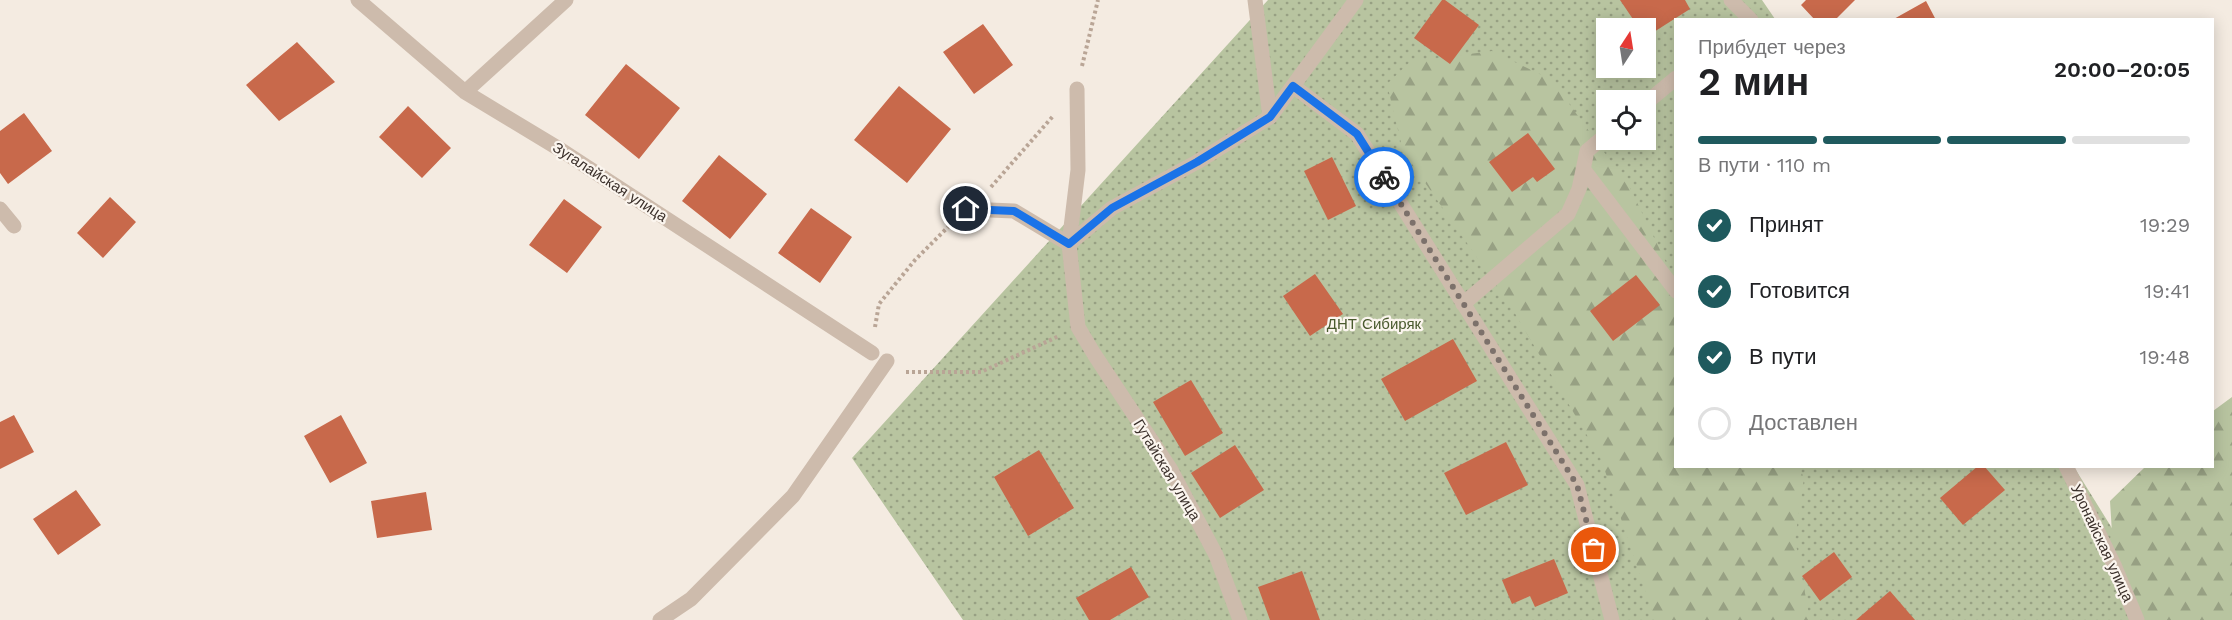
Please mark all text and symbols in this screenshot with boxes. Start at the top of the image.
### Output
north arrow [1596,18,1656,78]
map controls [1596,18,1656,150]
text: Прибудет через [1698,35,1846,59]
text: 20:00–20:05 [2054,57,2190,82]
text: 2 мин [1698,59,1809,104]
button: locate [1596,90,1656,150]
street label: Зугалайская улица [549,138,671,226]
courier [1354,147,1414,207]
text: В пути · 110 m [1698,153,1831,177]
icon: bike [1368,161,1401,194]
pin [940,183,991,234]
icon: home [949,192,982,225]
icon: check [1698,209,1731,242]
text: Принят [1749,212,1823,237]
text: 19:29 [2140,213,2190,237]
icon: check [1698,275,1731,308]
text: Готовится [1749,278,1850,303]
text: 19:41 [2144,279,2190,303]
park label: ДНТ Сибиряк [1327,315,1422,333]
icon: check [1698,341,1731,374]
text: В пути [1749,344,1816,369]
text: 19:48 [2139,345,2190,369]
text: Доставлен [1749,410,1858,435]
street label: Гутайская улица [1130,416,1205,525]
street label: Уронайская улица [2067,481,2137,605]
pin [1568,524,1619,575]
icon: bag [1577,533,1610,566]

